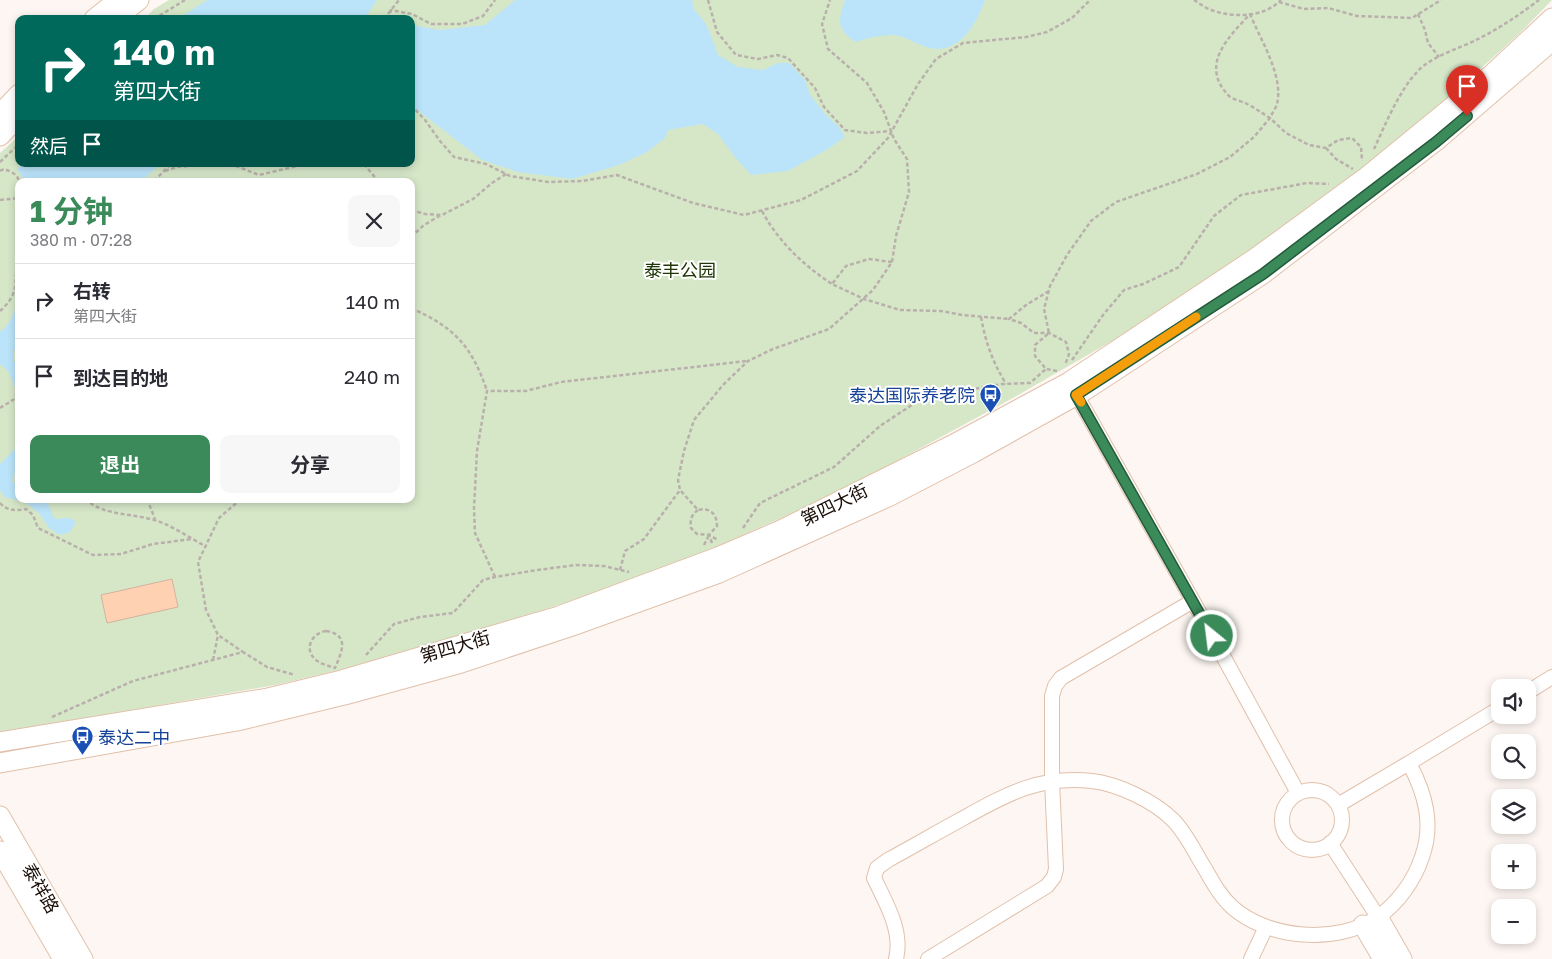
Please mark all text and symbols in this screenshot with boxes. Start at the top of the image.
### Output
text: 140 m [113,31,215,73]
icon: right [30,35,95,100]
pin [1446,65,1488,116]
icon: arrive [1453,72,1481,100]
text: 第四大街 [113,77,201,104]
icon: arrive [78,130,106,158]
text: 然后 [30,134,68,157]
text: 1 分钟 [30,193,113,229]
button: close [348,195,400,247]
text: 380 m · 07:28 [30,230,132,250]
park label: 泰丰公园 [644,259,716,281]
text: 右转 [73,279,111,302]
icon: right [30,287,58,315]
text: 140 m [346,290,400,313]
text: 第四大街 [73,306,137,326]
icon: arrive [30,362,58,390]
text: 240 m [344,365,400,388]
text: 到达目的地 [73,366,168,389]
bus stop icon: 泰达国际养老院 [979,383,1003,414]
place label: 泰达国际养老院 [849,384,975,406]
button: 退出 [30,435,210,493]
button: 分享 [220,435,400,493]
street label: 第四大街 [797,478,871,530]
position arrow [1185,609,1237,661]
street label: 第四大街 [417,626,493,666]
map controls [1491,679,1536,944]
button: sound [1491,679,1536,724]
bus stop icon: 泰达二中 [70,725,94,756]
place label: 泰达二中 [98,726,170,748]
button: search [1491,734,1536,779]
button: layers [1491,789,1536,834]
button: + [1491,844,1536,889]
street label: 泰祥路 [18,859,64,917]
button: − [1491,899,1536,944]

